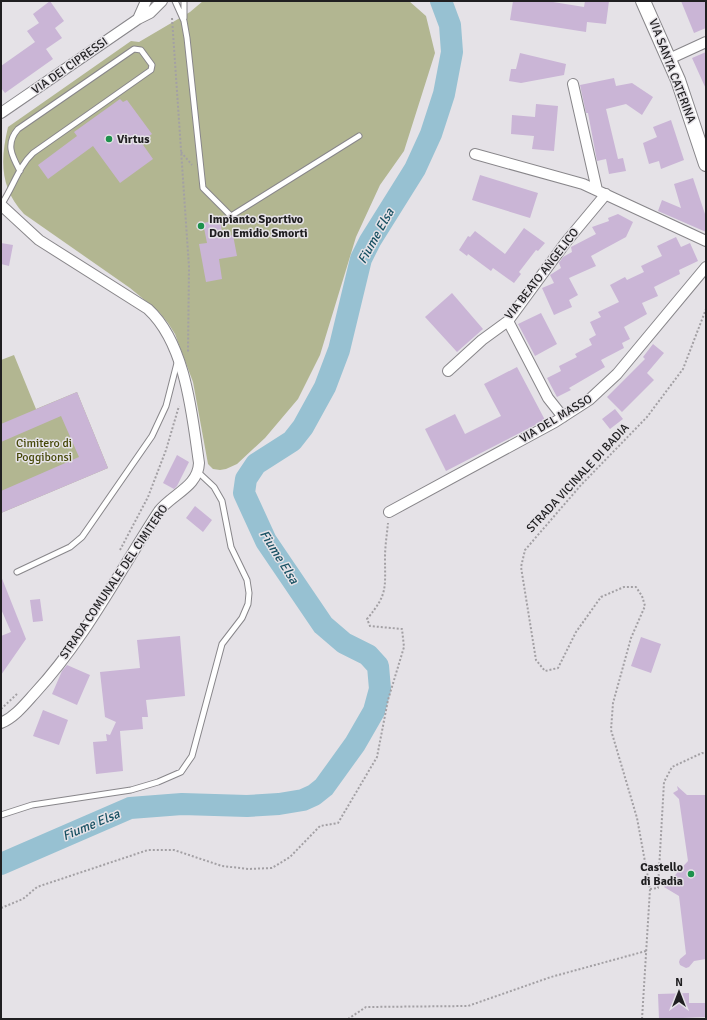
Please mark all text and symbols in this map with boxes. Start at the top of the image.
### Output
street label: VIA SANTA CATERINA [645,17,699,126]
street label: VIA DEI CIPRESSI [29,34,111,98]
place label: Virtus [117,132,150,147]
marker: Virtus [104,134,114,144]
water label: Fiume Elsa [354,205,398,266]
place label: Impianto Sportivo Don Emidio Smorti [209,212,308,241]
marker: Impianto Sportivo Don Emidio Smorti [196,221,206,231]
street label: VIA BEATO ANGELICO [502,225,582,323]
street label: VIA DEL MASSO [517,391,595,447]
street label: STRADA VICINALE DI BADIA [523,420,633,536]
park label: Cimitero di Poggibonsi [16,436,72,465]
street label: STRADA COMUNALE DEL CIMITERO [57,502,171,662]
water label: Fiume Elsa [256,527,302,587]
water label: Fiume Elsa [60,806,122,844]
place label: Castello di Badia [640,860,683,889]
marker: Castello di Badia [686,869,696,879]
north arrow [659,972,699,1012]
text: N [675,976,683,989]

